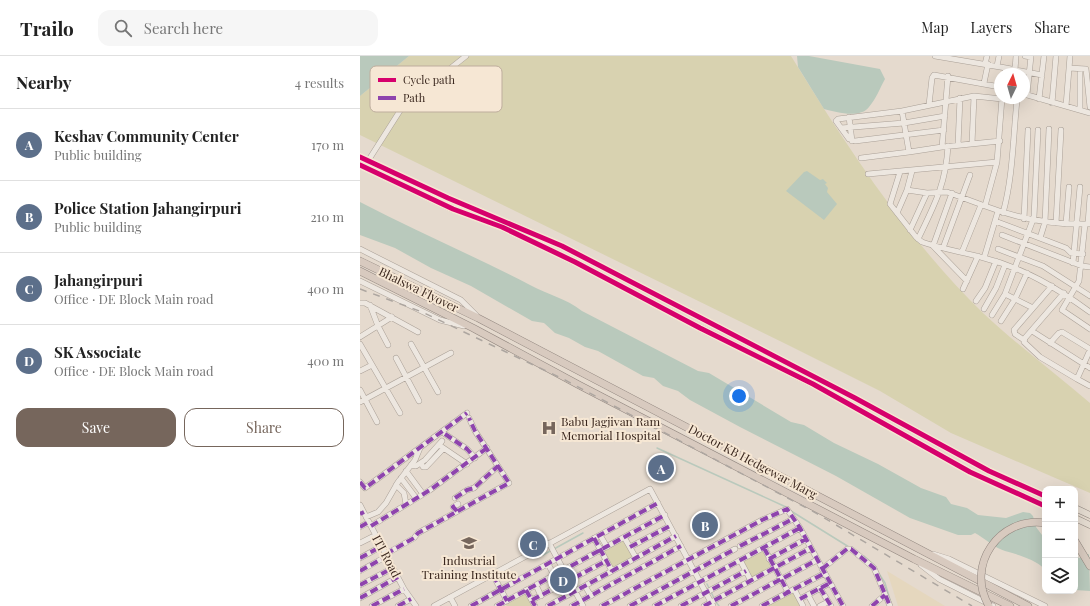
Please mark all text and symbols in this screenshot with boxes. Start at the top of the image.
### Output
search box [98,10,378,46]
text: Trailo [20,15,74,41]
icon: search [112,17,134,39]
text: Search here [144,18,223,38]
text: Map [921,18,949,37]
text: Layers [971,18,1012,37]
text: Share [1034,18,1070,37]
legend [370,66,502,112]
north arrow [994,68,1030,104]
text: Nearby [16,71,71,93]
text: Cycle path [403,72,455,87]
text: 4 results [295,74,344,91]
text: Path [403,90,426,105]
text: Keshav Community Center [54,126,239,146]
text: A [25,136,33,153]
text: 170 m [311,136,344,153]
text: Public building [54,146,142,163]
text: Police Station Jahangirpuri [54,198,241,218]
text: B [25,208,33,225]
text: 210 m [310,208,344,225]
text: Public building [54,218,142,235]
street label: Bhalswa Flyover [376,263,462,316]
text: Jahangirpuri [54,270,143,290]
text: C [24,280,34,297]
text: 400 m [307,280,344,297]
text: Office · DE Block Main road [54,290,213,307]
text: SK Associate [54,342,141,362]
text: D [24,352,34,369]
text: 400 m [307,352,344,369]
text: Office · DE Block Main road [54,362,213,379]
your location [729,386,749,406]
button: Save [16,408,176,447]
button: Share [184,408,344,447]
place label: Babu Jagjivan Ram Memorial Hospital [561,413,661,443]
hospital icon: Babu Jagjivan Ram Memorial Hospital [540,419,558,437]
street label: Doctor KB Hedgewar Marg [686,420,821,502]
pin: A [648,453,674,483]
map controls [1042,486,1078,594]
button: + [1042,486,1078,522]
pin: B [692,510,718,540]
button: − [1042,522,1078,558]
pin: C [520,529,546,559]
street label: ITI Road [369,532,405,580]
school or university icon: Industrial Training Institute [460,534,478,552]
place label: Industrial Training Institute [421,552,517,582]
button: layers [1042,558,1078,594]
pin: D [550,565,576,595]

